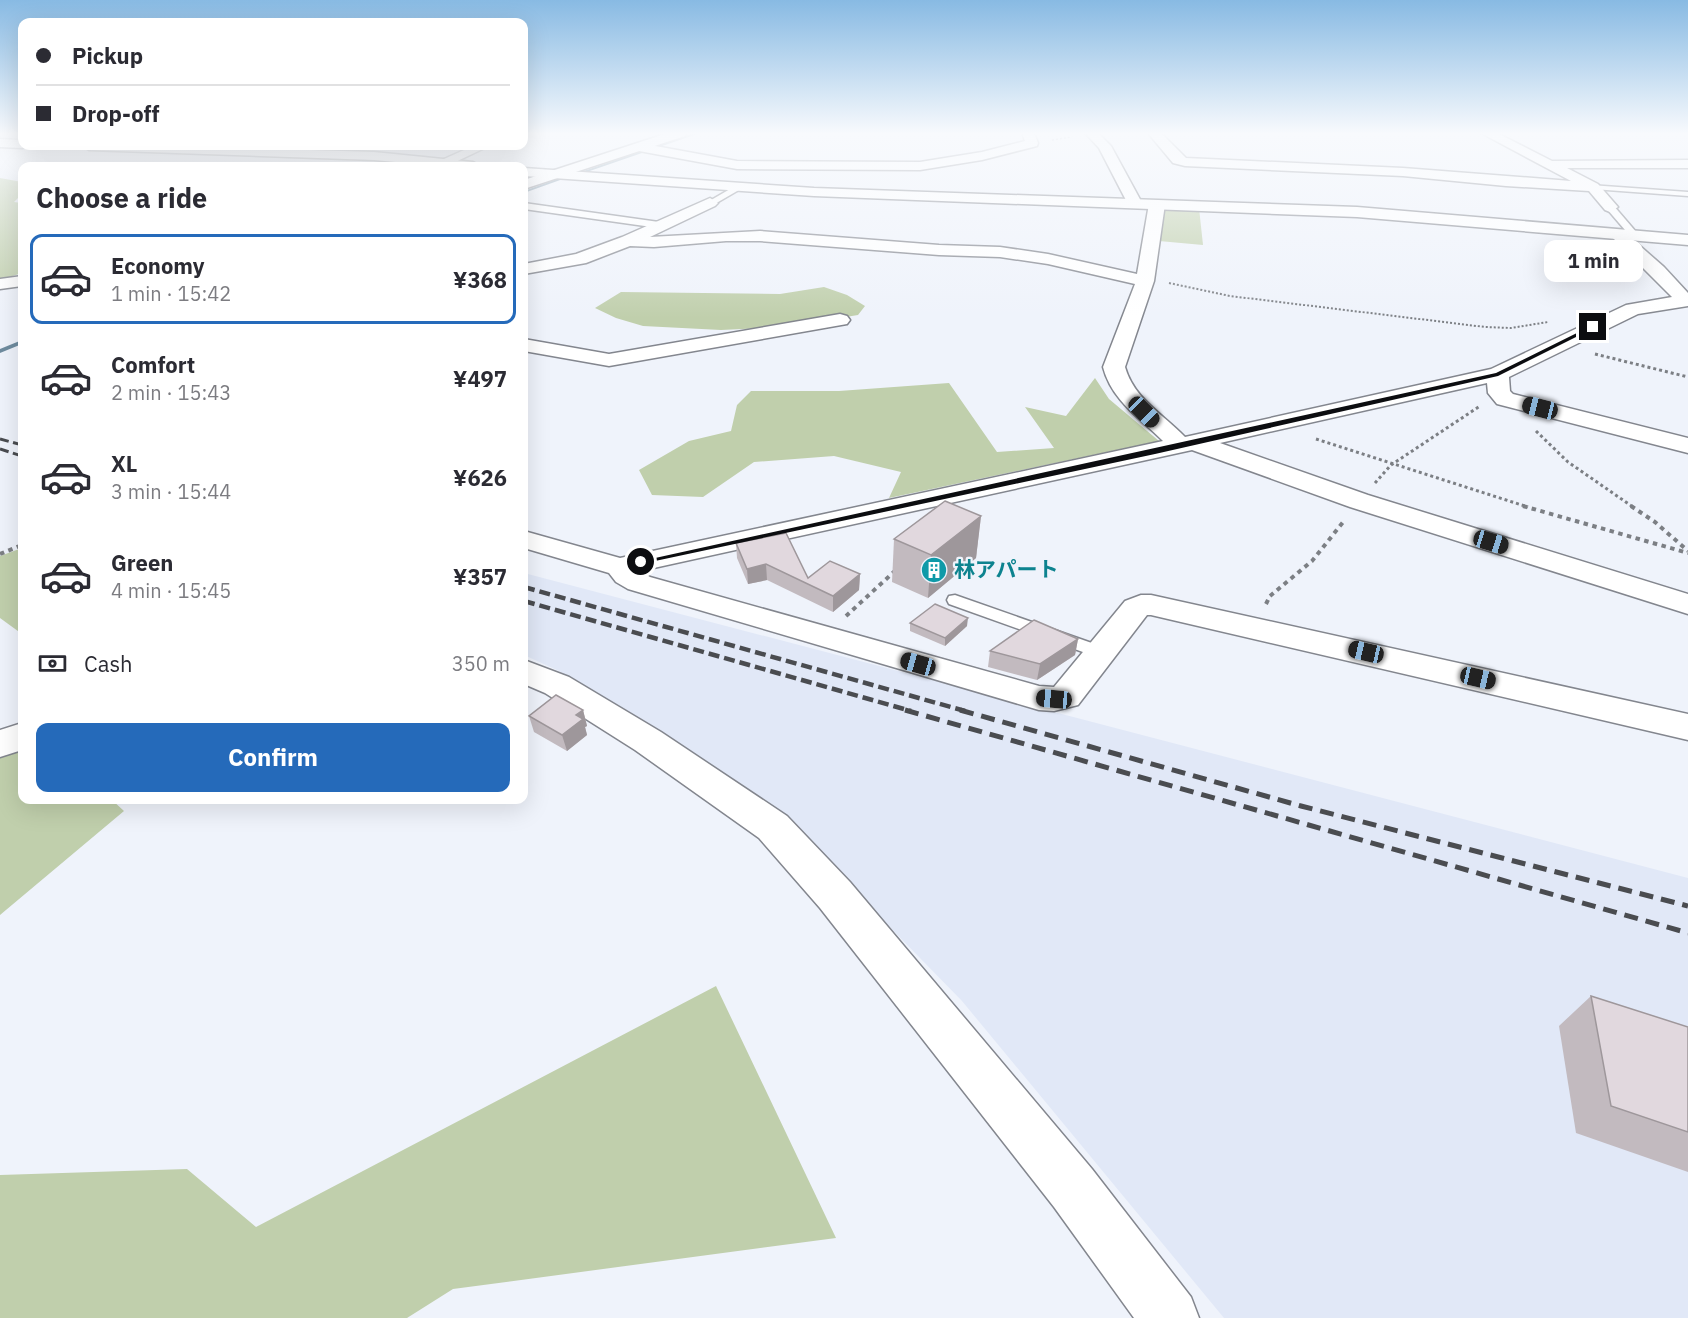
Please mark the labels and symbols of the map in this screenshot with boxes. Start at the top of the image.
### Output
callout: 1 min [1544,240,1642,282]
route end [1579,313,1606,340]
car [1125,393,1163,431]
car [1520,395,1560,421]
car [1471,528,1511,556]
route start [627,548,654,575]
building icon: 林アパート [919,555,949,585]
place label: 林アパート [954,555,1059,583]
car [1346,639,1386,665]
car [898,650,938,678]
car [1458,665,1498,691]
car [1035,688,1073,710]

